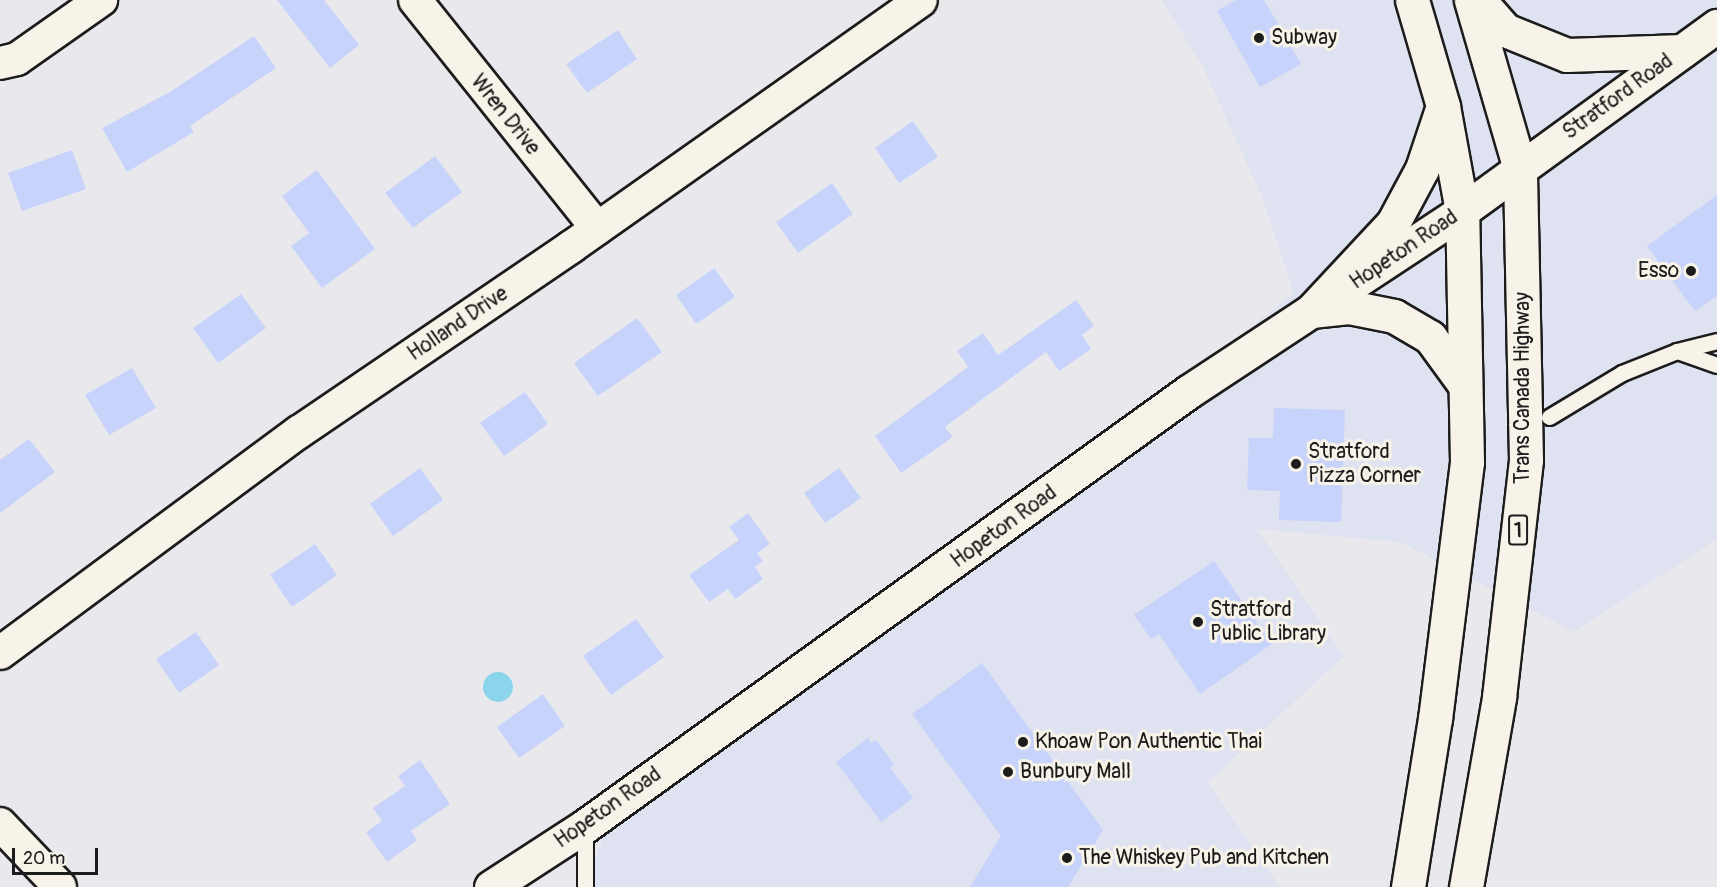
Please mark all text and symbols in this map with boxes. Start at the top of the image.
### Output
place label: Subway [1271,25,1337,51]
marker: Subway [1252,31,1266,45]
street label: Stratford Road [1558,49,1678,145]
street label: Wren Drive [465,70,545,160]
street label: Hopeton Road [1345,205,1463,295]
place label: Esso [1638,258,1679,284]
marker: Esso [1684,264,1698,278]
street label: Holland Drive [403,281,513,367]
street label: Trans Canada Highway [1510,292,1536,484]
place label: Stratford Pizza Corner [1308,439,1421,489]
marker: Stratford Pizza Corner [1289,457,1303,471]
street label: Hopeton Road [946,480,1062,574]
road number: 1 [1508,513,1528,547]
place label: Stratford Public Library [1210,597,1326,647]
marker: Stratford Public Library [1191,615,1205,629]
place label: Khoaw Pon Authentic Thai [1035,729,1262,755]
marker: Khoaw Pon Authentic Thai [1016,735,1030,749]
place label: Bunbury Mall [1020,759,1131,785]
street label: Hopeton Road [550,762,666,854]
marker: Bunbury Mall [1001,765,1015,779]
scale bar [15,836,100,874]
place label: The Whiskey Pub and Kitchen [1079,845,1329,871]
text: 20 m [23,847,65,870]
marker: The Whiskey Pub and Kitchen [1060,851,1074,865]

